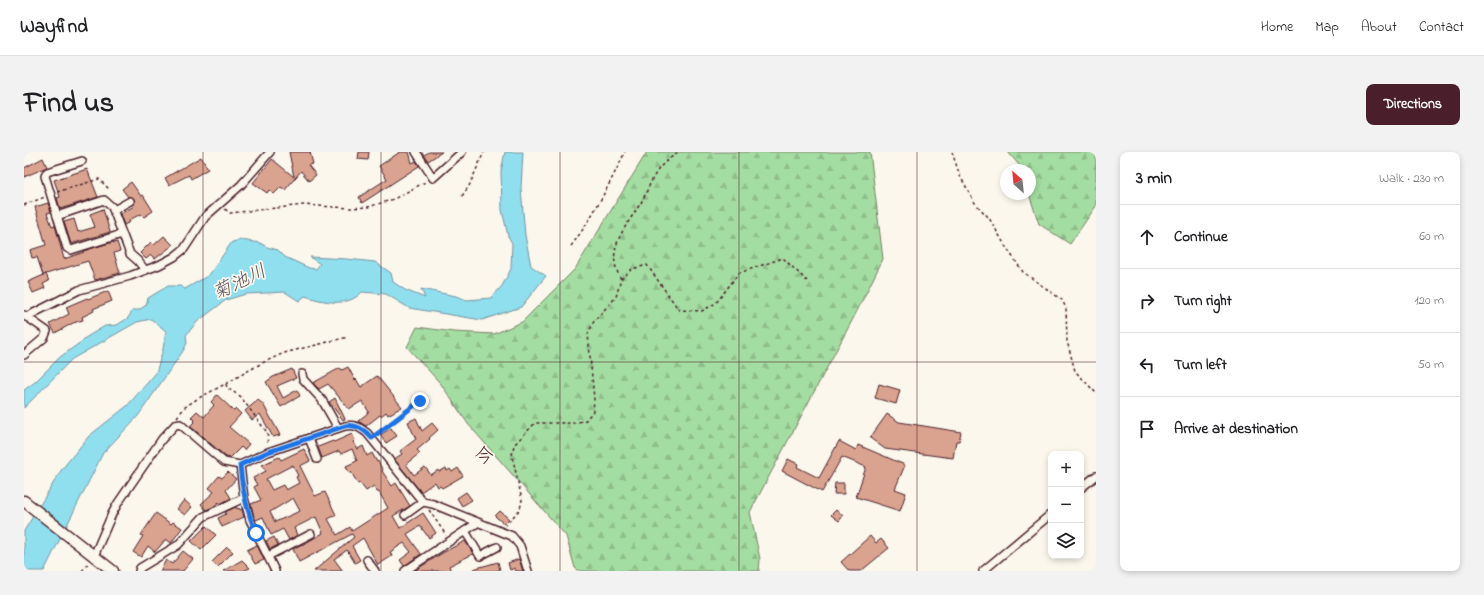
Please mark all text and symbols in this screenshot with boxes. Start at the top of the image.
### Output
text: Wayfind [20,14,88,41]
text: Home [1261,17,1293,38]
text: Map [1315,17,1339,38]
text: About [1361,17,1397,38]
text: Contact [1419,17,1464,38]
text: Find us [24,84,114,125]
button: Directions [1366,84,1460,125]
north arrow [1000,164,1036,200]
text: 3 min [1136,166,1172,191]
text: Walk · 230 m [1379,169,1444,188]
icon: ahead [1136,226,1158,248]
text: Continue [1174,226,1228,248]
text: 60 m [1419,227,1444,246]
water label: 菊池川 [208,258,272,308]
icon: right [1136,290,1158,312]
text: Turn right [1174,290,1232,312]
text: 120 m [1414,291,1444,310]
icon: left [1136,354,1158,376]
text: Turn left [1174,354,1227,376]
text: 50 m [1418,355,1444,374]
route end [411,392,429,410]
icon: arrive [1136,418,1158,440]
text: Arrive at destination [1174,418,1298,440]
district label: 今 [474,443,494,472]
map controls [1048,451,1084,559]
button: + [1048,451,1084,487]
button: − [1048,487,1084,523]
button: layers [1048,523,1084,559]
route start [247,524,265,542]

